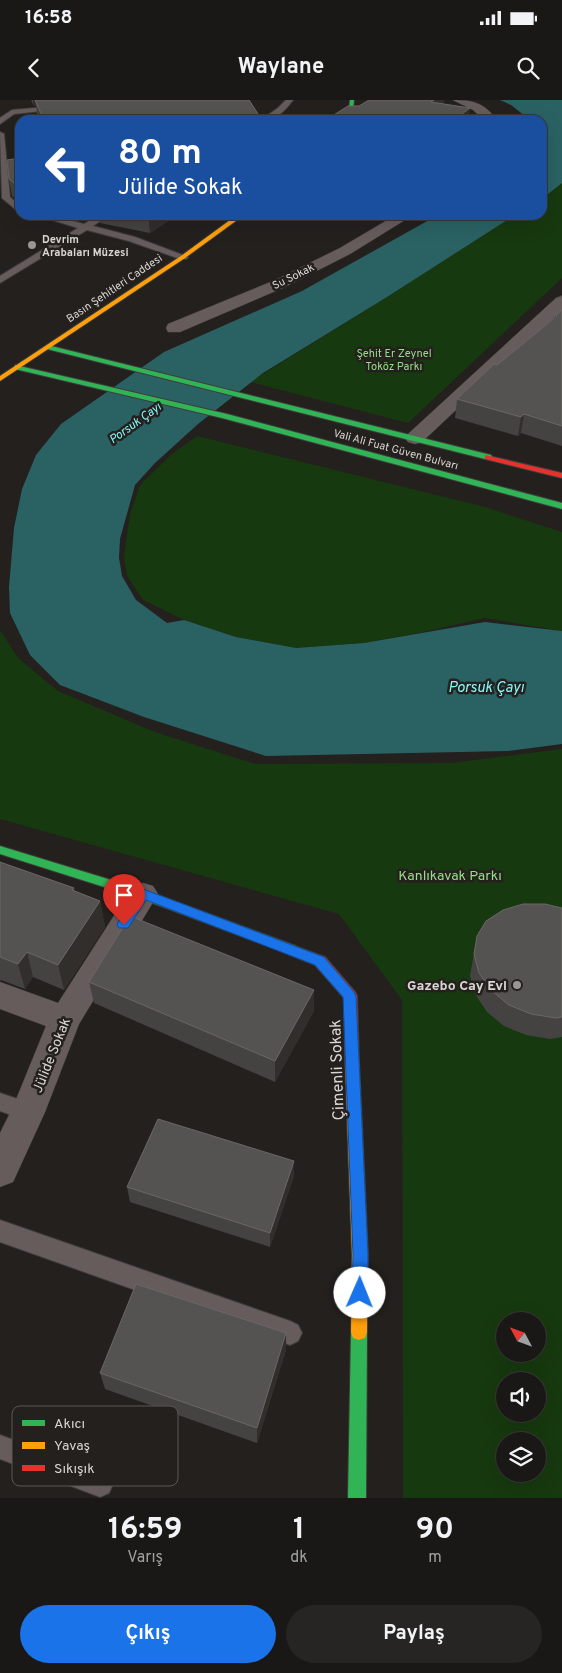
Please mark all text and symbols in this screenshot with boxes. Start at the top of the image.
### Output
text: 16:58 [25,6,72,30]
icon: back [20,54,48,82]
text: Waylane [238,54,324,81]
icon: search [514,54,542,82]
text: 80 m [118,132,202,176]
icon: left [35,135,100,200]
text: Jülide Sokak [118,175,243,202]
place label: Devrim Arabaları Müzesi [42,233,129,260]
marker: Devrim Arabaları Müzesi [26,239,38,251]
street label: Basın Şehitleri Caddesi [64,251,165,326]
street label: Su Sokak [270,261,317,293]
park label: Şehit Er Zeynel Toköz Parkı [356,347,432,374]
water label: Porsuk Çayı [106,399,166,448]
street label: Vali Ali Fuat Güven Bulvarı [332,427,460,473]
water label: Porsuk Çayı [448,679,524,698]
park label: Kanlıkavak Parkı [398,868,502,885]
pin [103,874,145,925]
icon: arrive [110,881,138,909]
place label: Gazebo Cay Evi [407,978,507,995]
marker: Gazebo Cay Evi [511,979,523,991]
street label: Jülide Sokak [30,1016,75,1096]
street label: Çimenli Sokak [326,1019,350,1121]
position arrow [333,1266,385,1318]
north arrow [496,1312,546,1362]
map controls [496,1312,546,1482]
button: sound [496,1372,546,1422]
legend [12,1406,178,1486]
text: Akıcı [54,1416,85,1433]
button: layers [496,1432,546,1482]
text: Yavaş [54,1438,90,1455]
text: Sıkışık [54,1461,95,1478]
text: 16:59 [108,1512,182,1549]
text: 1 [293,1512,305,1549]
text: 90 [416,1512,454,1549]
text: Varış [127,1548,163,1568]
text: dk [290,1548,308,1568]
text: m [428,1548,442,1568]
button: Çıkış [20,1605,276,1663]
button: Paylaş [286,1605,542,1663]

